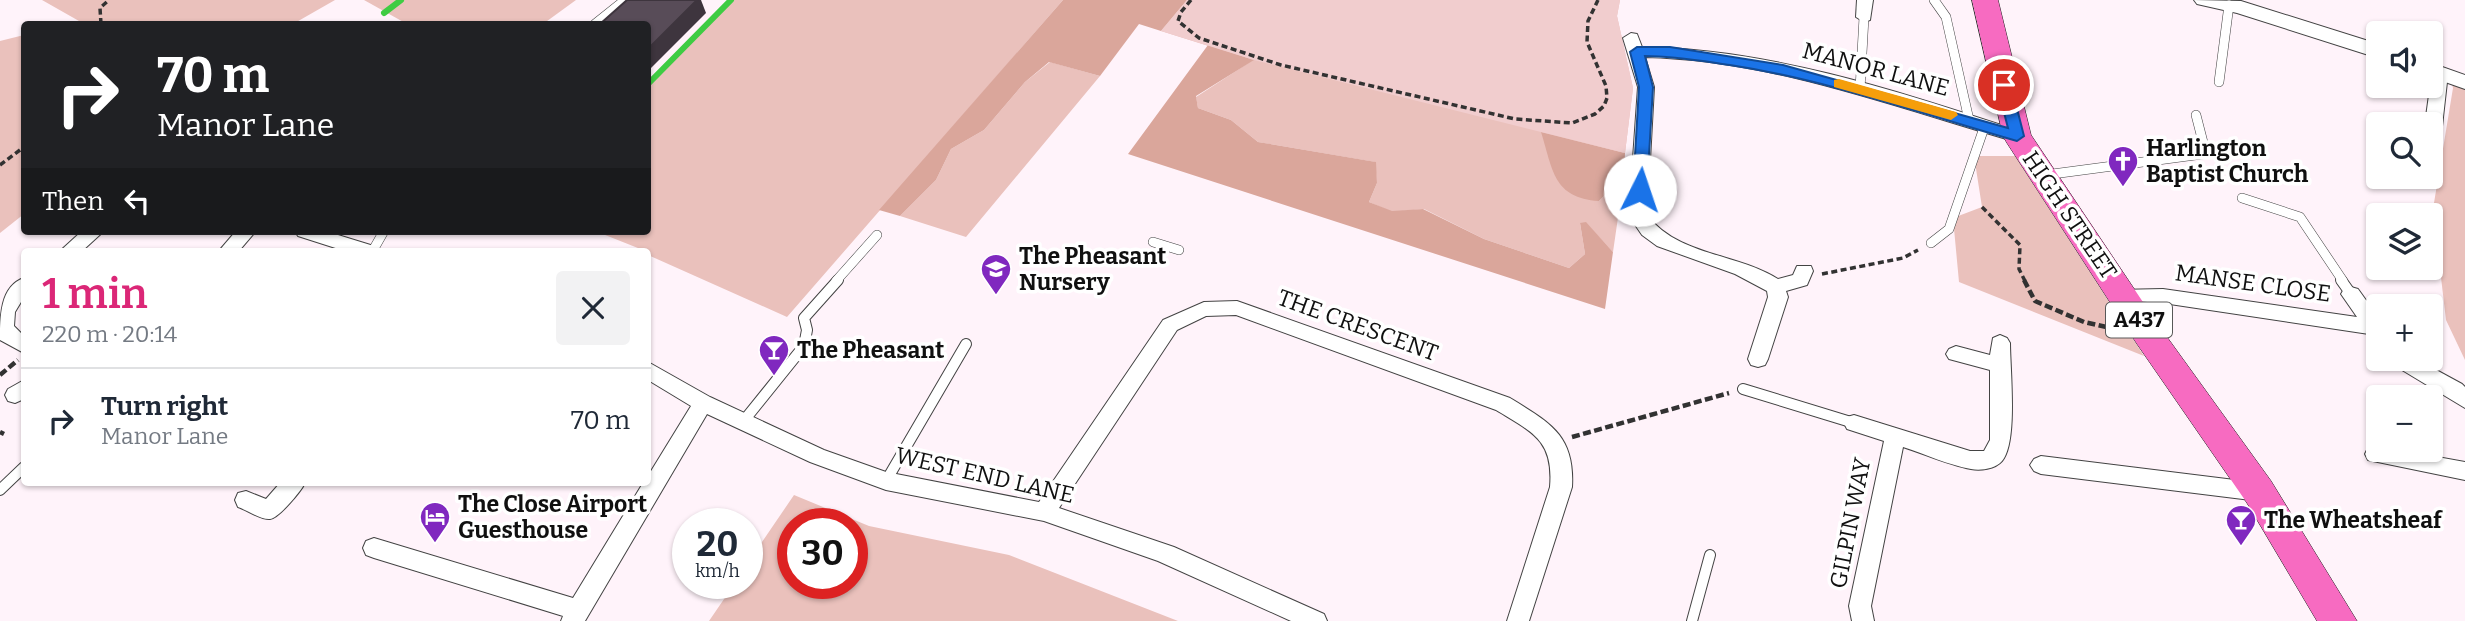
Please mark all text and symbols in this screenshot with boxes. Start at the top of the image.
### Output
map controls [2366,21,2443,462]
button: sound [2366,21,2443,98]
street label: MANOR LANE [1799,36,1953,102]
text: 70 m [157,46,269,105]
icon: right [42,49,133,140]
pin [1974,55,2034,115]
icon: arrive [1985,66,2023,104]
text: Manor Lane [157,106,334,144]
button: search [2366,112,2443,189]
place label: Harlington Baptist Church [2146,134,2309,188]
church icon: Harlington Baptist Church [2106,144,2140,188]
street label: HIGH STREET [2017,146,2123,284]
position arrow [1603,153,1677,227]
icon: left [118,182,156,220]
text: Then [42,186,104,217]
button: layers [2366,203,2443,280]
place label: The Pheasant Nursery [1019,242,1166,296]
school or university icon: The Pheasant Nursery [979,252,1013,296]
street label: MANSE CLOSE [2173,258,2333,308]
text: 1 min [42,269,148,319]
button: close [556,271,630,345]
street label: THE CRESCENT [1274,283,1442,367]
button: + [2366,294,2443,371]
road number: A437 [2106,302,2172,338]
text: 220 m · 20:14 [42,320,177,348]
bar icon: The Pheasant [757,333,791,377]
place label: The Pheasant [797,336,944,364]
button: − [2366,385,2443,462]
text: Turn right [101,391,228,422]
icon: right [42,402,80,440]
text: 70 m [571,405,630,436]
text: Manor Lane [101,422,228,450]
street label: WEST END LANE [893,441,1077,509]
street label: GILPIN WAY [1824,455,1876,591]
place label: The Close Airport Guesthouse [458,490,647,544]
hotel icon: The Close Airport Guesthouse [418,500,452,544]
bar icon: The Wheatsheaf [2224,503,2258,547]
place label: The Wheatsheaf [2264,506,2443,534]
speed limit sign: 30 [777,508,868,599]
text: 20 [697,523,738,565]
text: km/h [695,560,740,582]

